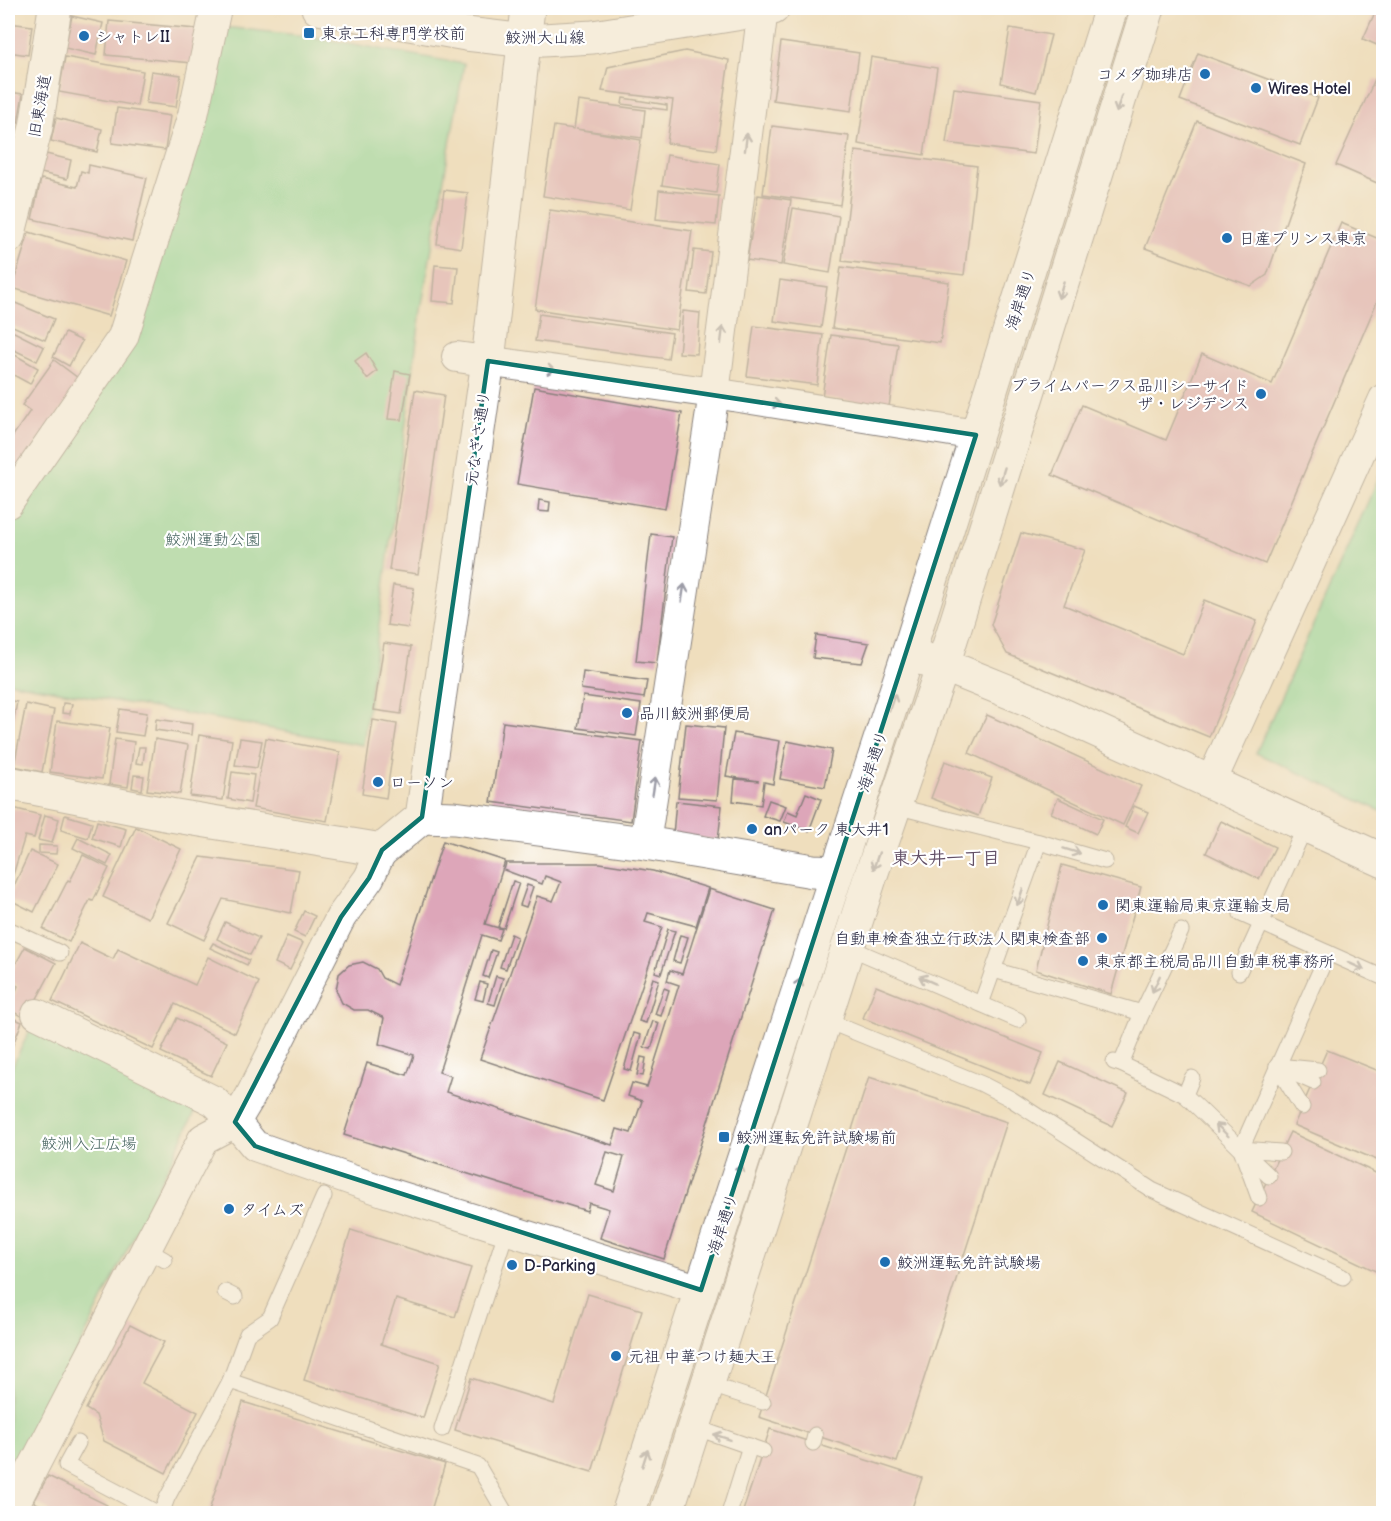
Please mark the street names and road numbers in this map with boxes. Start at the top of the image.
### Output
street label: 鮫洲大山線 [505,29,585,48]
street label: 旧東海道 [26,73,55,139]
street label: 海岸通り [1003,266,1040,333]
street label: 元なぎさ通り [462,389,495,487]
street label: 海岸通り [855,728,892,795]
street label: 海岸通り [705,1191,742,1258]

